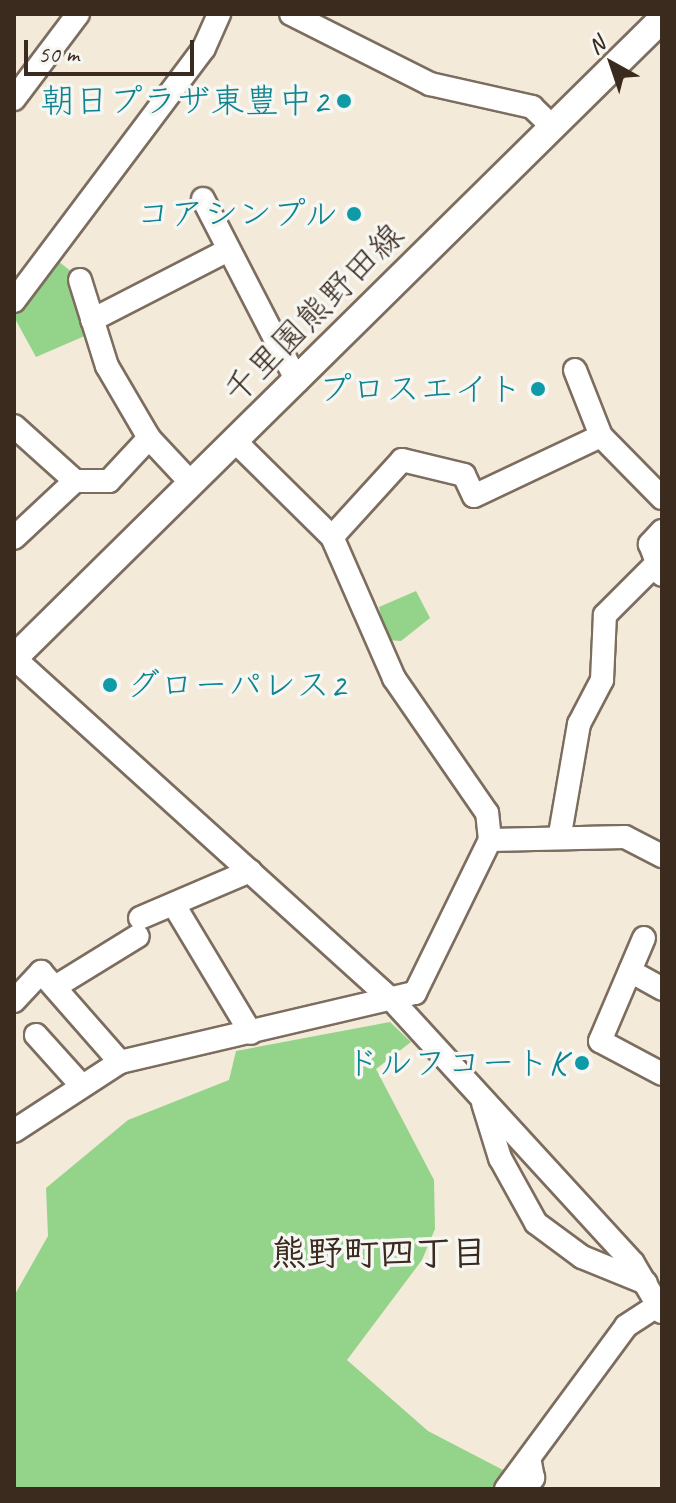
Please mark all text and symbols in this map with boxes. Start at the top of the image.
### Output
scale bar [28,24,198,74]
north arrow [572,24,652,104]
text: N [582,31,611,61]
text: 50 m [38,39,79,69]
place label: 朝日プラザ東豊中2 [41,81,328,121]
marker: 朝日プラザ東豊中2 [335,92,353,110]
place label: コアシンプル [134,194,338,234]
marker: コアシンプル [345,205,363,223]
street label: 千里園熊野田線 [214,214,412,412]
place label: プロスエイト [318,369,522,409]
marker: プロスエイト [529,380,547,398]
place label: グローパレス2 [126,665,345,705]
marker: グローパレス2 [101,676,119,694]
place label: ドルフコートK [345,1043,566,1083]
marker: ドルフコートK [573,1054,591,1072]
district label: 熊野町四丁目 [271,1232,487,1276]

